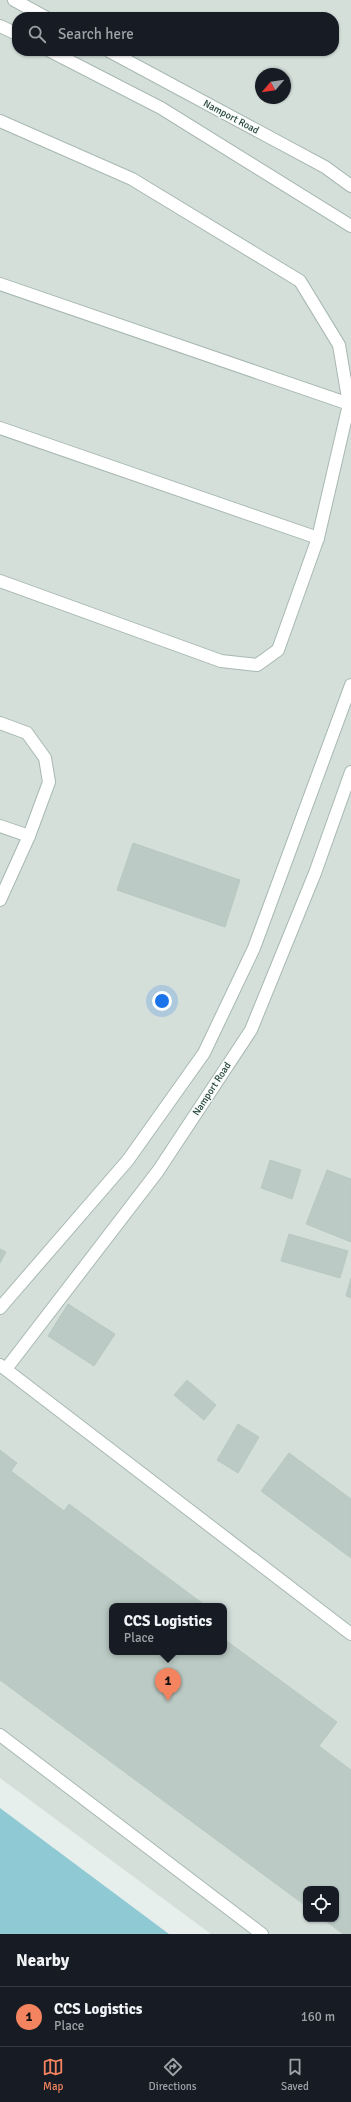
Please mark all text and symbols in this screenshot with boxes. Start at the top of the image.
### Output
search box [12,12,339,56]
icon: search [26,23,48,45]
text: Search here [58,25,134,43]
north arrow [255,68,291,104]
street label: Namport Road [201,97,261,137]
your location [152,991,172,1011]
street label: Namport Road [190,1060,234,1118]
popup [109,1603,227,1655]
text: CCS Logistics [124,1612,212,1630]
text: Place [124,1630,154,1646]
pin: 1 [155,1668,181,1701]
map controls [303,1886,339,1922]
button: locate [303,1886,339,1922]
text: Nearby [16,1950,69,1971]
text: CCS Logistics [54,2000,142,2018]
text: 1 [25,2009,33,2025]
text: 160 m [301,2009,335,2025]
text: Place [54,2018,84,2034]
tab: Map [42,2056,64,2093]
tab: Directions [149,2056,197,2093]
tab: Saved [281,2056,309,2093]

